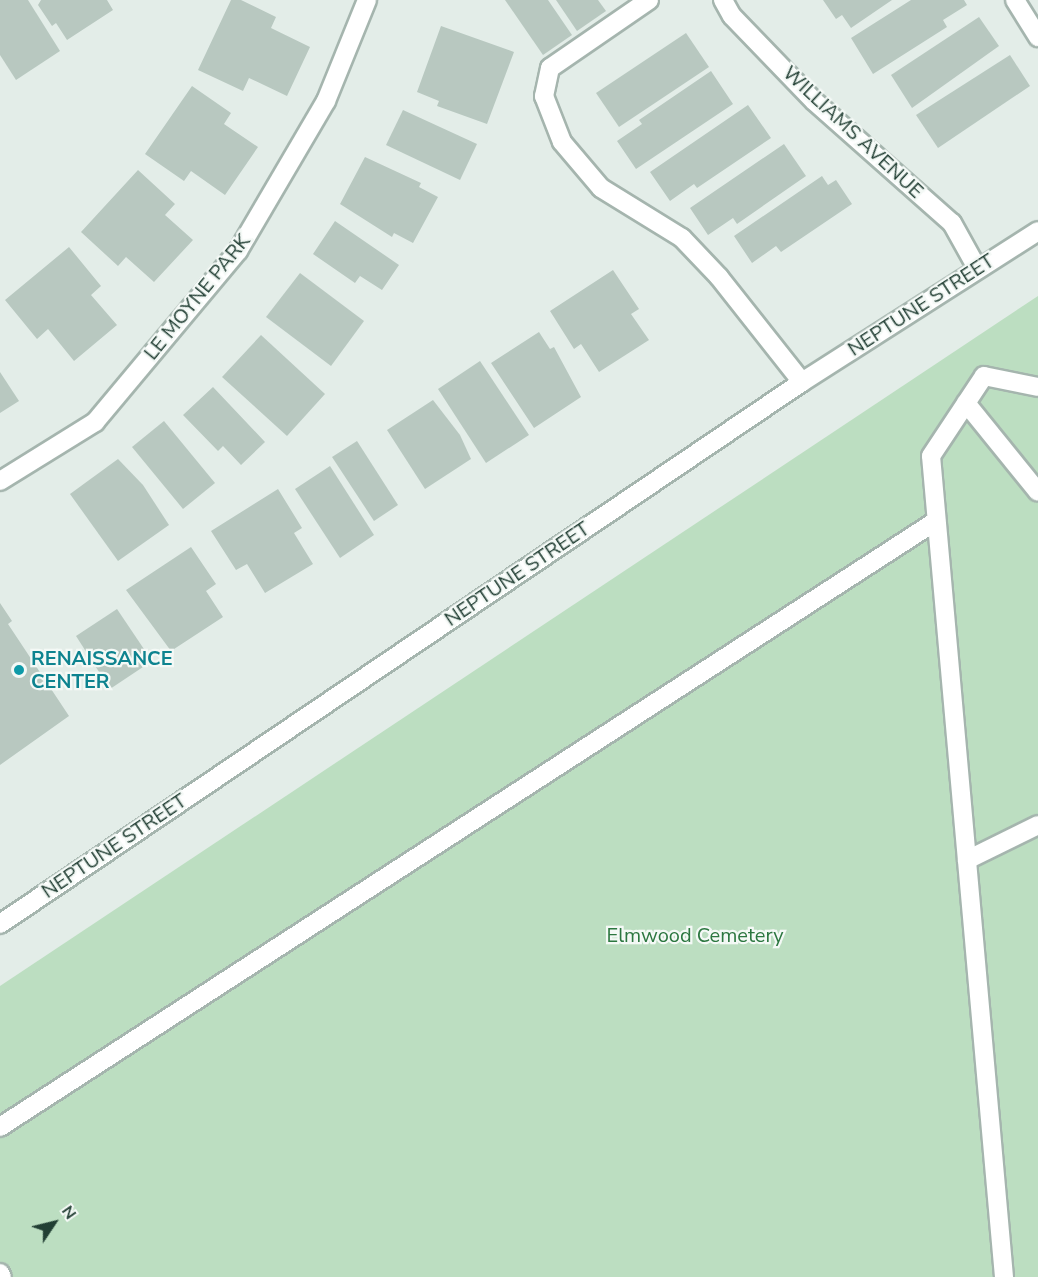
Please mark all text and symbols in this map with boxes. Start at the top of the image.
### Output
street label: WILLIAMS AVENUE [778,61,928,203]
street label: LE MOYNE PARK [139,229,255,365]
street label: NEPTUNE STREET [843,249,999,361]
street label: NEPTUNE STREET [440,517,594,631]
place label: RENAISSANCE CENTER [31,646,173,693]
marker: RENAISSANCE CENTER [12,663,26,677]
street label: NEPTUNE STREET [37,789,191,903]
park label: Elmwood Cemetery [606,923,784,947]
north arrow [24,1193,84,1253]
text: N [56,1201,81,1224]

